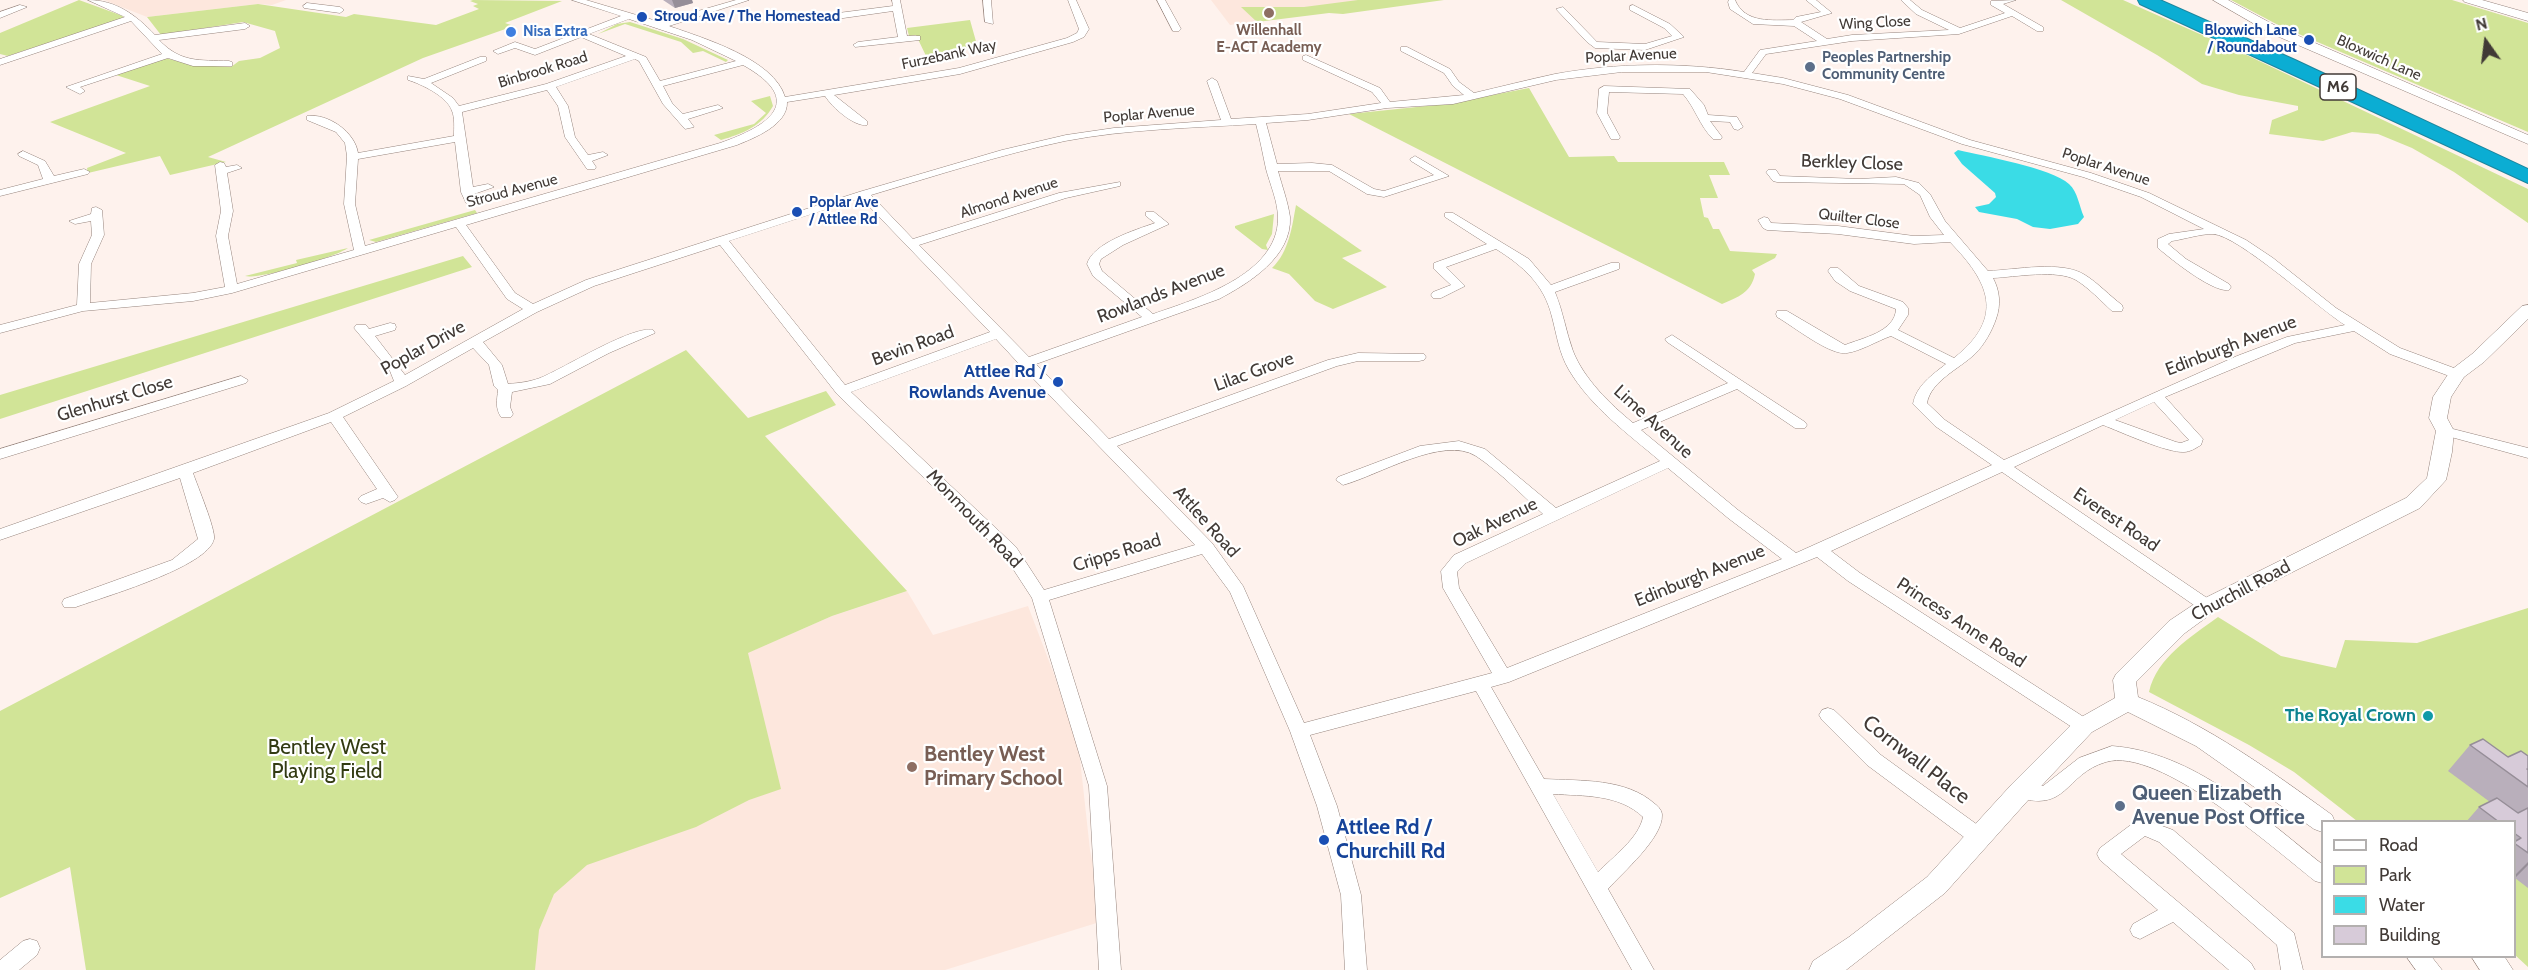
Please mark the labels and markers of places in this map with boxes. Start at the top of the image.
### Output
marker: Willenhall E-ACT Academy [1262,6,1276,20]
place label: Stroud Ave / The Homestead [654,8,840,26]
marker: Stroud Ave / The Homestead [635,10,649,24]
place label: Willenhall E-ACT Academy [1216,22,1322,57]
place label: Bloxwich Lane / Roundabout [2204,22,2297,57]
place label: Nisa Extra [523,23,588,41]
marker: Nisa Extra [504,25,518,39]
marker: Bloxwich Lane / Roundabout [2302,33,2316,47]
place label: Peoples Partnership Community Centre [1822,49,1951,84]
marker: Peoples Partnership Community Centre [1803,60,1817,74]
place label: Poplar Ave / Attlee Rd [809,194,879,229]
marker: Poplar Ave / Attlee Rd [790,205,804,219]
place label: Attlee Rd / Rowlands Avenue [909,361,1046,404]
marker: Attlee Rd / Rowlands Avenue [1051,375,1065,389]
place label: The Royal Crown [2285,705,2416,727]
marker: The Royal Crown [2421,709,2435,723]
place label: Bentley West Primary School [924,742,1063,792]
marker: Bentley West Primary School [905,760,919,774]
place label: Queen Elizabeth Avenue Post Office [2132,781,2305,831]
marker: Queen Elizabeth Avenue Post Office [2113,799,2127,813]
place label: Attlee Rd / Churchill Rd [1336,815,1445,865]
marker: Attlee Rd / Churchill Rd [1317,833,1331,847]

